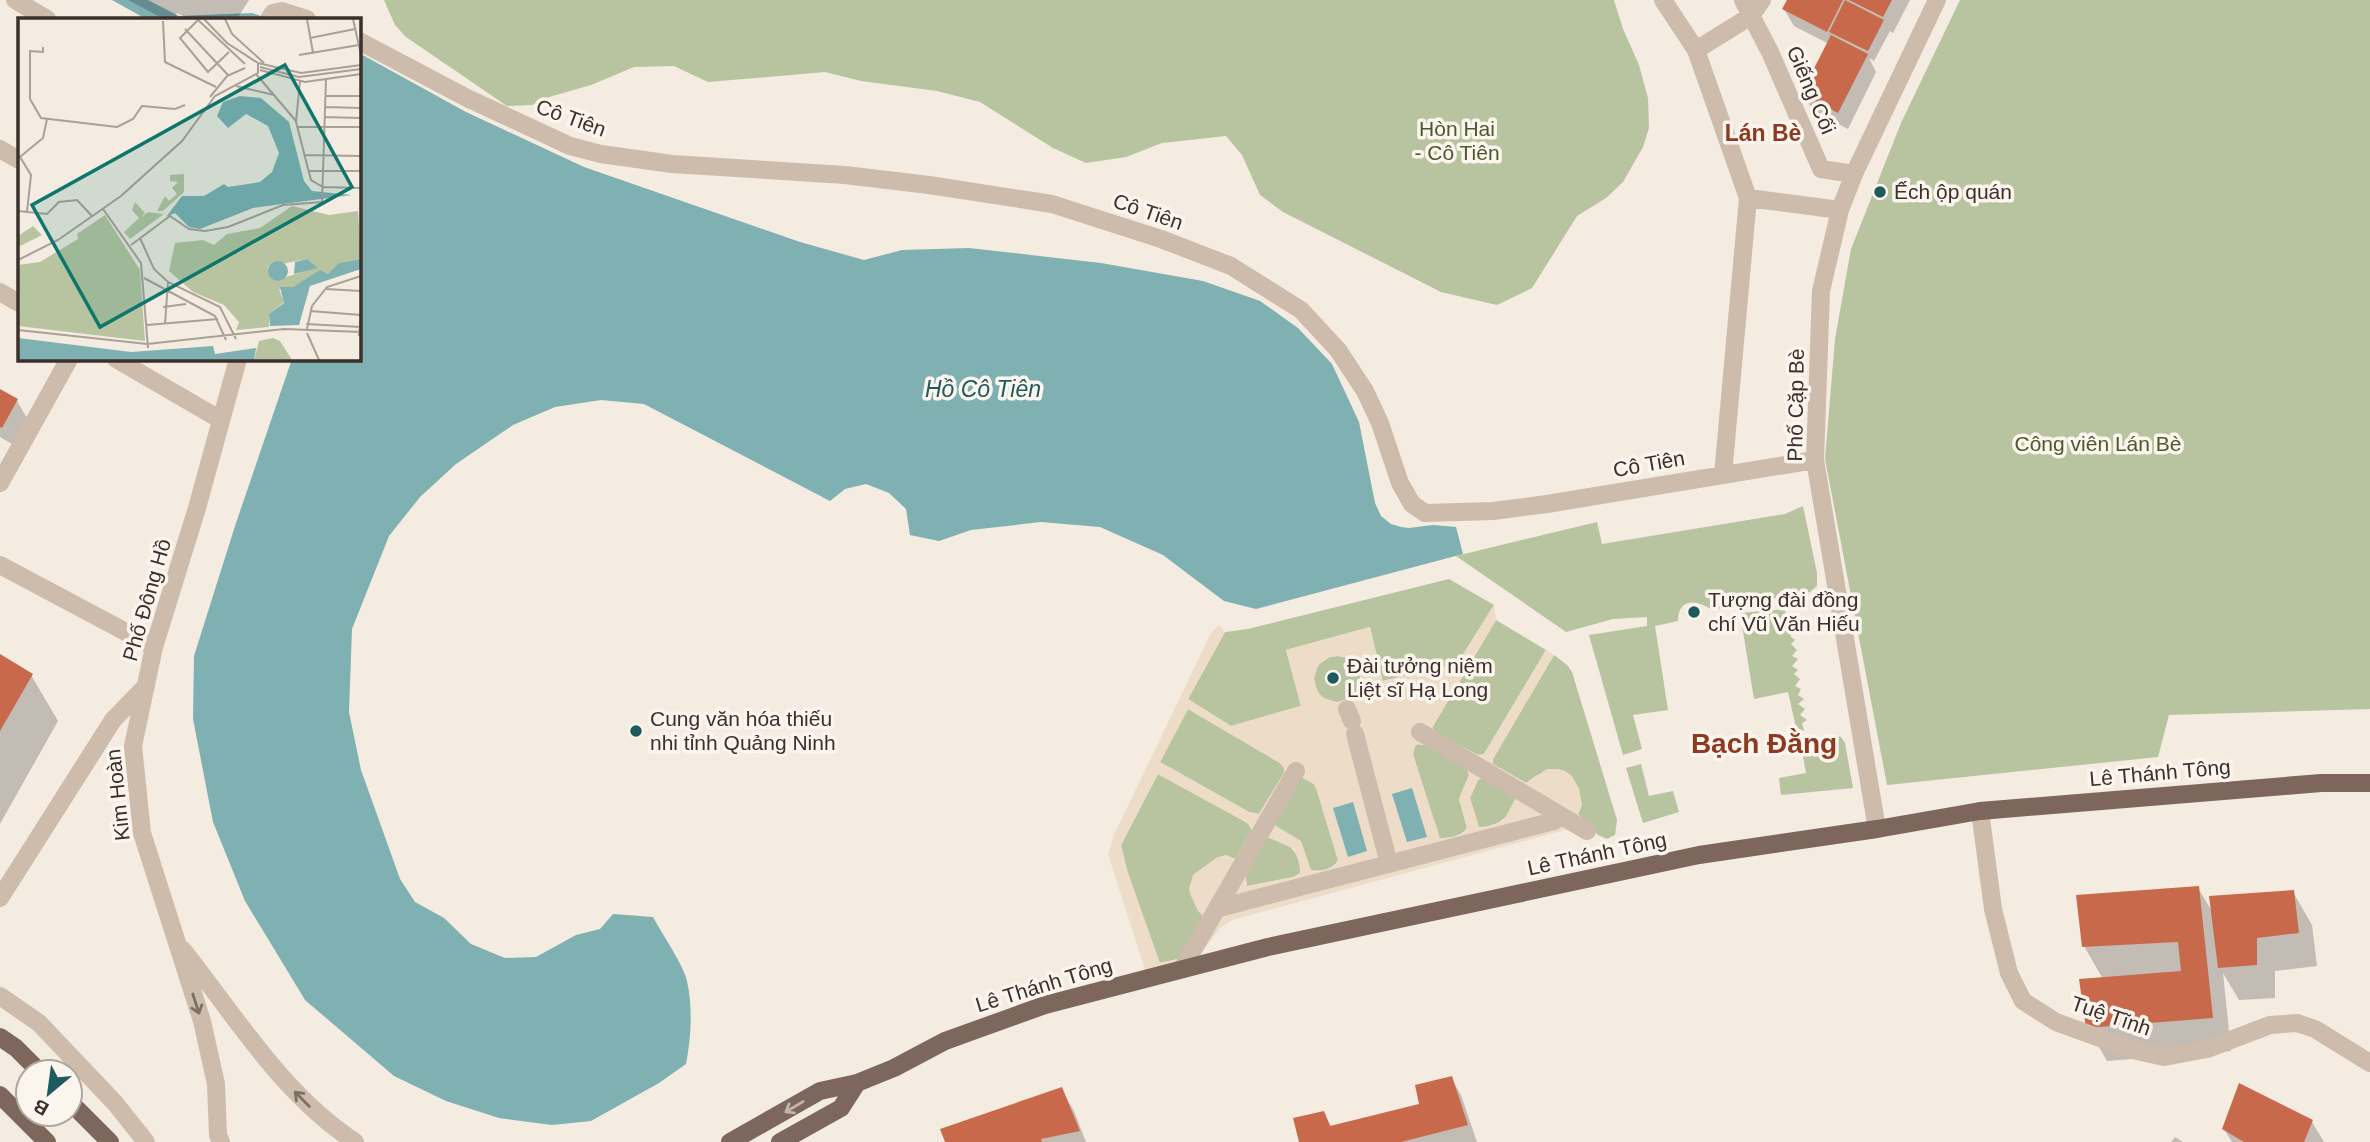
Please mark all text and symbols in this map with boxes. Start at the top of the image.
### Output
inset map [18,18,360,360]
street label: Giếng Cối [1783,42,1840,137]
street label: Cô Tiên [533,94,609,141]
park label: Hòn Hai - Cô Tiên [1414,117,1500,164]
district label: Lán Bè [1725,120,1801,146]
place label: Ếch ộp quán [1894,180,2012,203]
marker: Ếch ộp quán [1872,184,1888,200]
street label: Cô Tiên [1110,189,1186,234]
street label: Phố Cặp Bè [1783,348,1808,462]
water label: Hồ Cô Tiên [925,376,1041,402]
park label: Công viên Lán Bè [2015,432,2181,455]
street label: Cô Tiên [1611,446,1687,481]
street label: Phố Đông Hồ [118,536,175,664]
place label: Tượng đài đồng chí Vũ Văn Hiếu [1708,588,1860,635]
marker: Tượng đài đồng chí Vũ Văn Hiếu [1686,604,1702,620]
place label: Đài tưởng niệm Liệt sĩ Hạ Long [1347,654,1493,701]
marker: Đài tưởng niệm Liệt sĩ Hạ Long [1325,670,1341,686]
place label: Cung văn hóa thiếu nhi tỉnh Quảng Ninh [650,707,836,754]
marker: Cung văn hóa thiếu nhi tỉnh Quảng Ninh [628,723,644,739]
district label: Bạch Đằng [1691,728,1837,759]
street label: Kim Hoàn [101,748,134,842]
street label: Lê Thánh Tông [2088,755,2232,790]
street label: Lê Thánh Tông [1525,828,1669,879]
street label: Lê Thánh Tông [973,953,1115,1016]
street label: Tuệ Tĩnh [2068,991,2154,1040]
one-way arrow [191,992,203,1014]
north arrow [14,1058,84,1128]
one-way arrow [294,1090,311,1107]
text: B [30,1095,52,1120]
one-way arrow [784,1101,805,1114]

